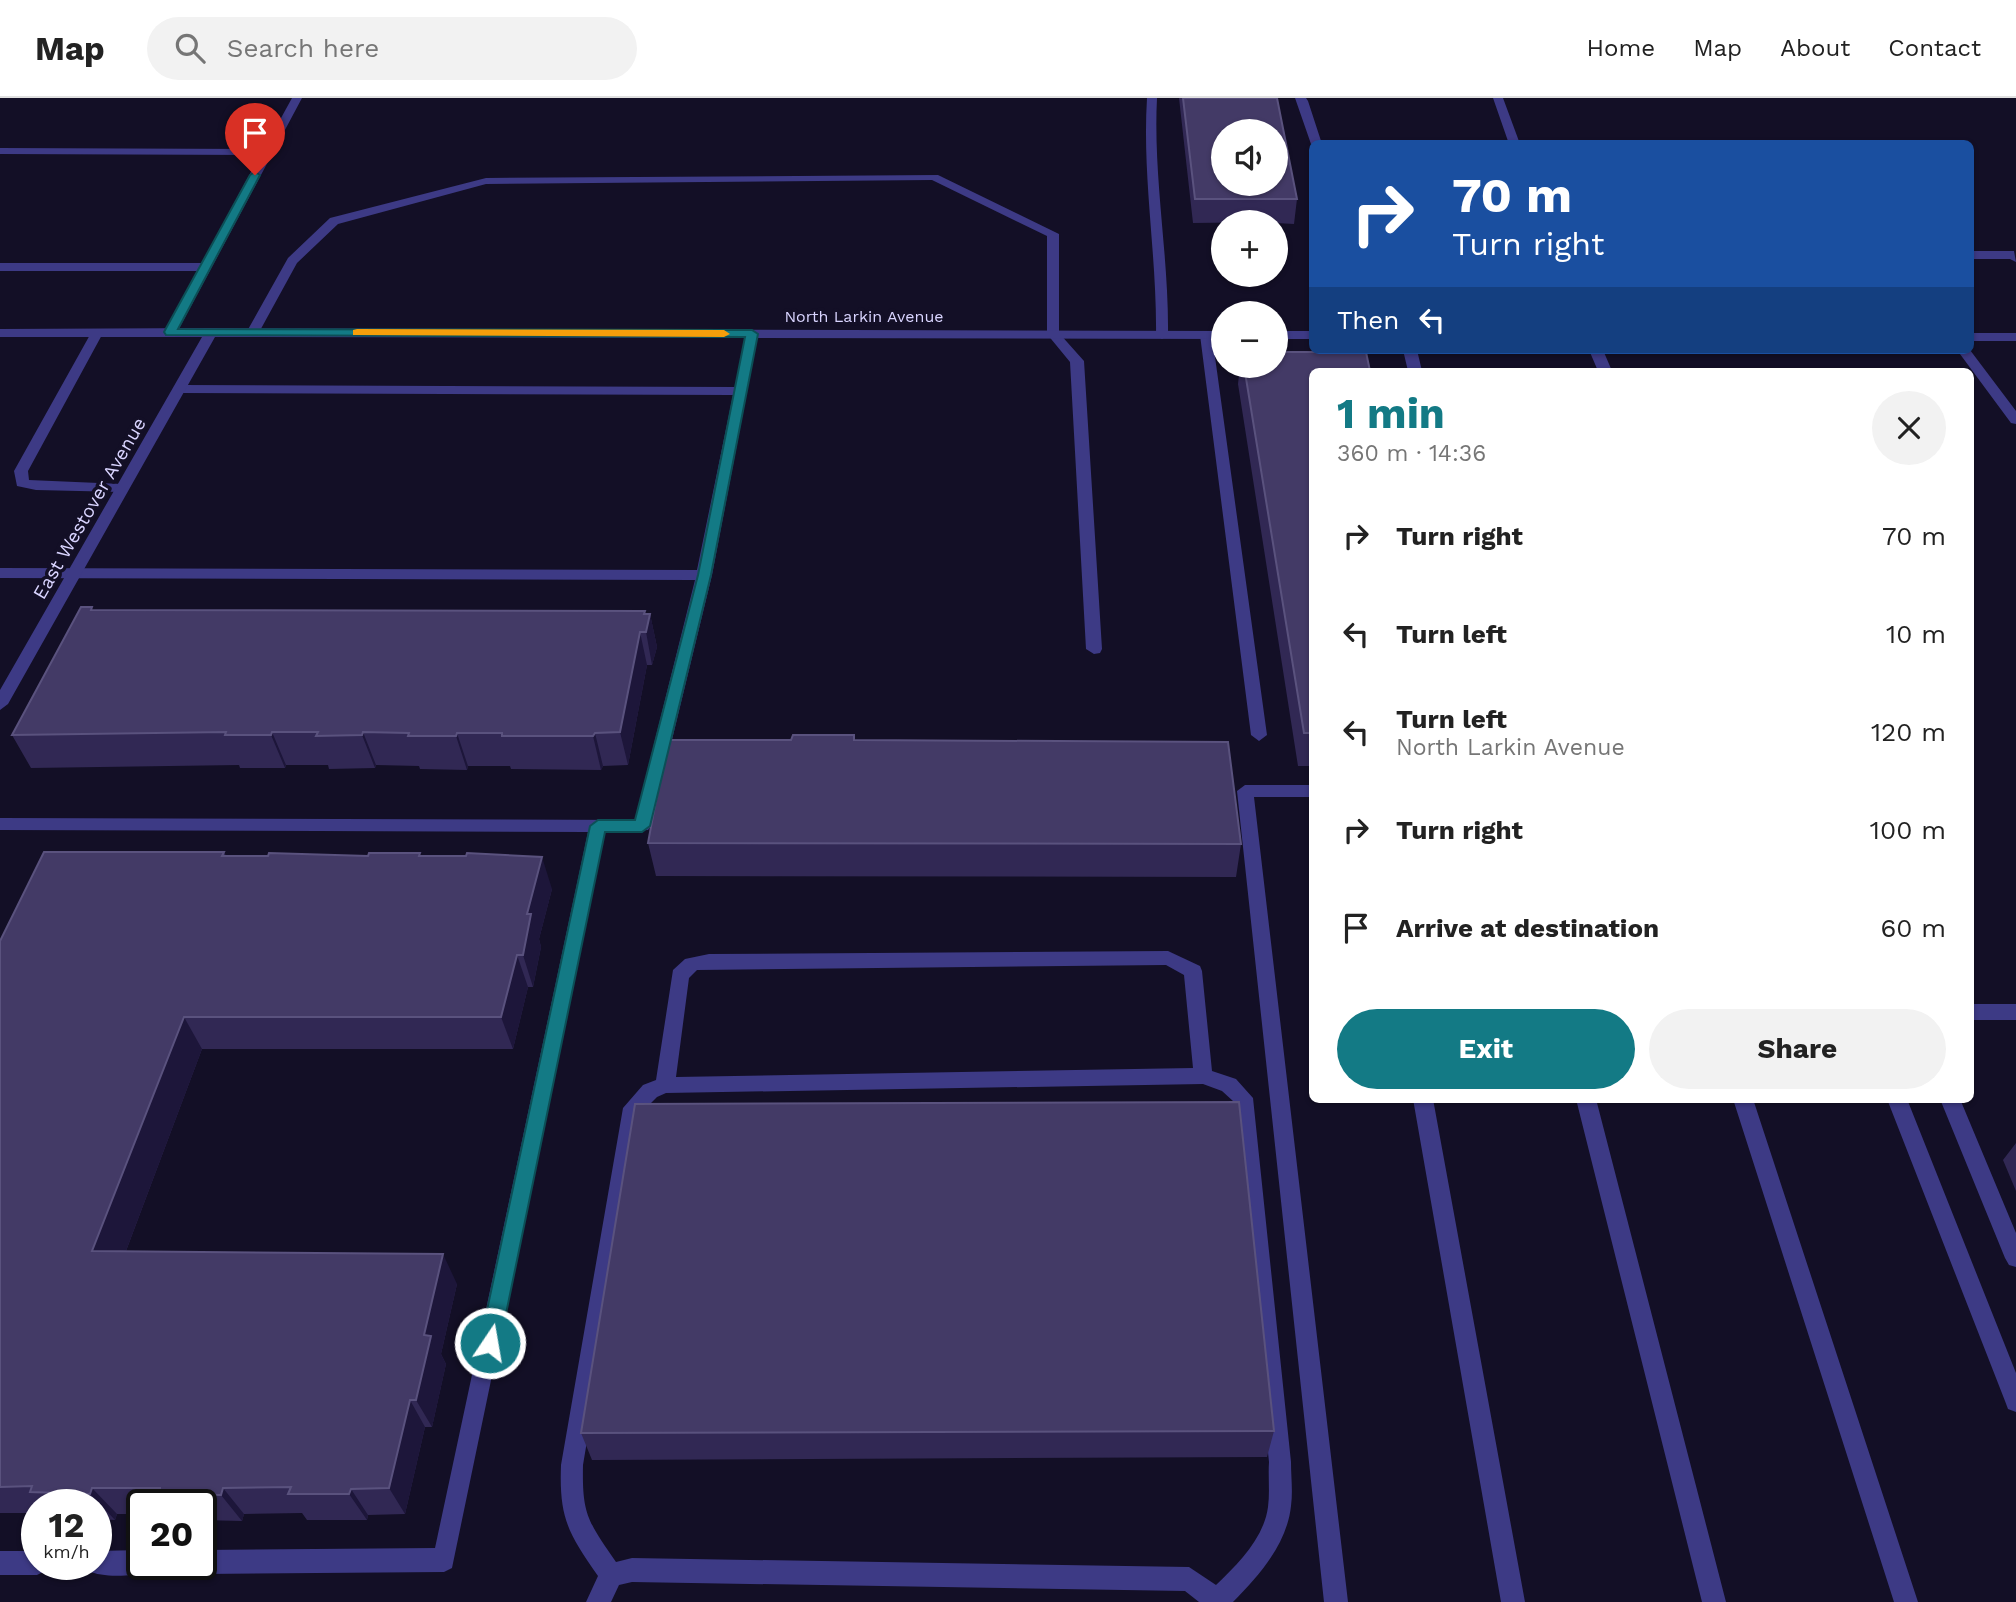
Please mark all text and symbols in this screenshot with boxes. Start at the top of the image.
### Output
search box [147,17,637,80]
text: Map [35,29,105,68]
icon: search [171,29,209,67]
text: Search here [227,33,379,63]
text: Home [1587,34,1655,62]
text: Map [1693,34,1742,62]
text: About [1780,34,1850,62]
text: Contact [1888,34,1981,62]
pin [225,103,285,175]
icon: arrive [236,114,274,152]
map controls [1211,119,1288,378]
button: sound [1211,119,1288,196]
text: 70 m [1452,166,1572,224]
icon: right [1337,168,1428,259]
button: + [1211,210,1288,287]
text: Turn right [1452,225,1604,263]
button: − [1211,301,1288,378]
icon: left [1413,301,1451,339]
text: Then [1337,305,1399,335]
street label: North Larkin Avenue [784,307,944,326]
text: 1 min [1337,389,1445,438]
button: close [1872,391,1946,465]
street label: East Westover Avenue [28,413,151,603]
text: 360 m · 14:36 [1337,440,1486,467]
icon: right [1337,517,1375,555]
text: Turn right [1396,521,1523,551]
text: 70 m [1882,521,1946,551]
icon: left [1337,615,1375,653]
text: Turn left [1396,619,1507,649]
text: 10 m [1886,619,1946,649]
text: Turn left [1396,704,1507,734]
icon: left [1337,713,1375,751]
text: 120 m [1871,717,1946,747]
text: North Larkin Avenue [1396,734,1625,761]
icon: right [1337,811,1375,849]
text: Turn right [1396,815,1523,845]
text: 100 m [1870,815,1946,845]
icon: arrive [1337,909,1375,947]
text: Arrive at destination [1396,913,1659,943]
text: 60 m [1880,913,1946,943]
button: Exit [1337,1009,1635,1089]
button: Share [1649,1009,1946,1089]
position arrow [453,1306,527,1380]
speed limit sign: 20 [126,1489,217,1580]
text: 12 [49,1504,84,1546]
text: km/h [43,1541,90,1562]

